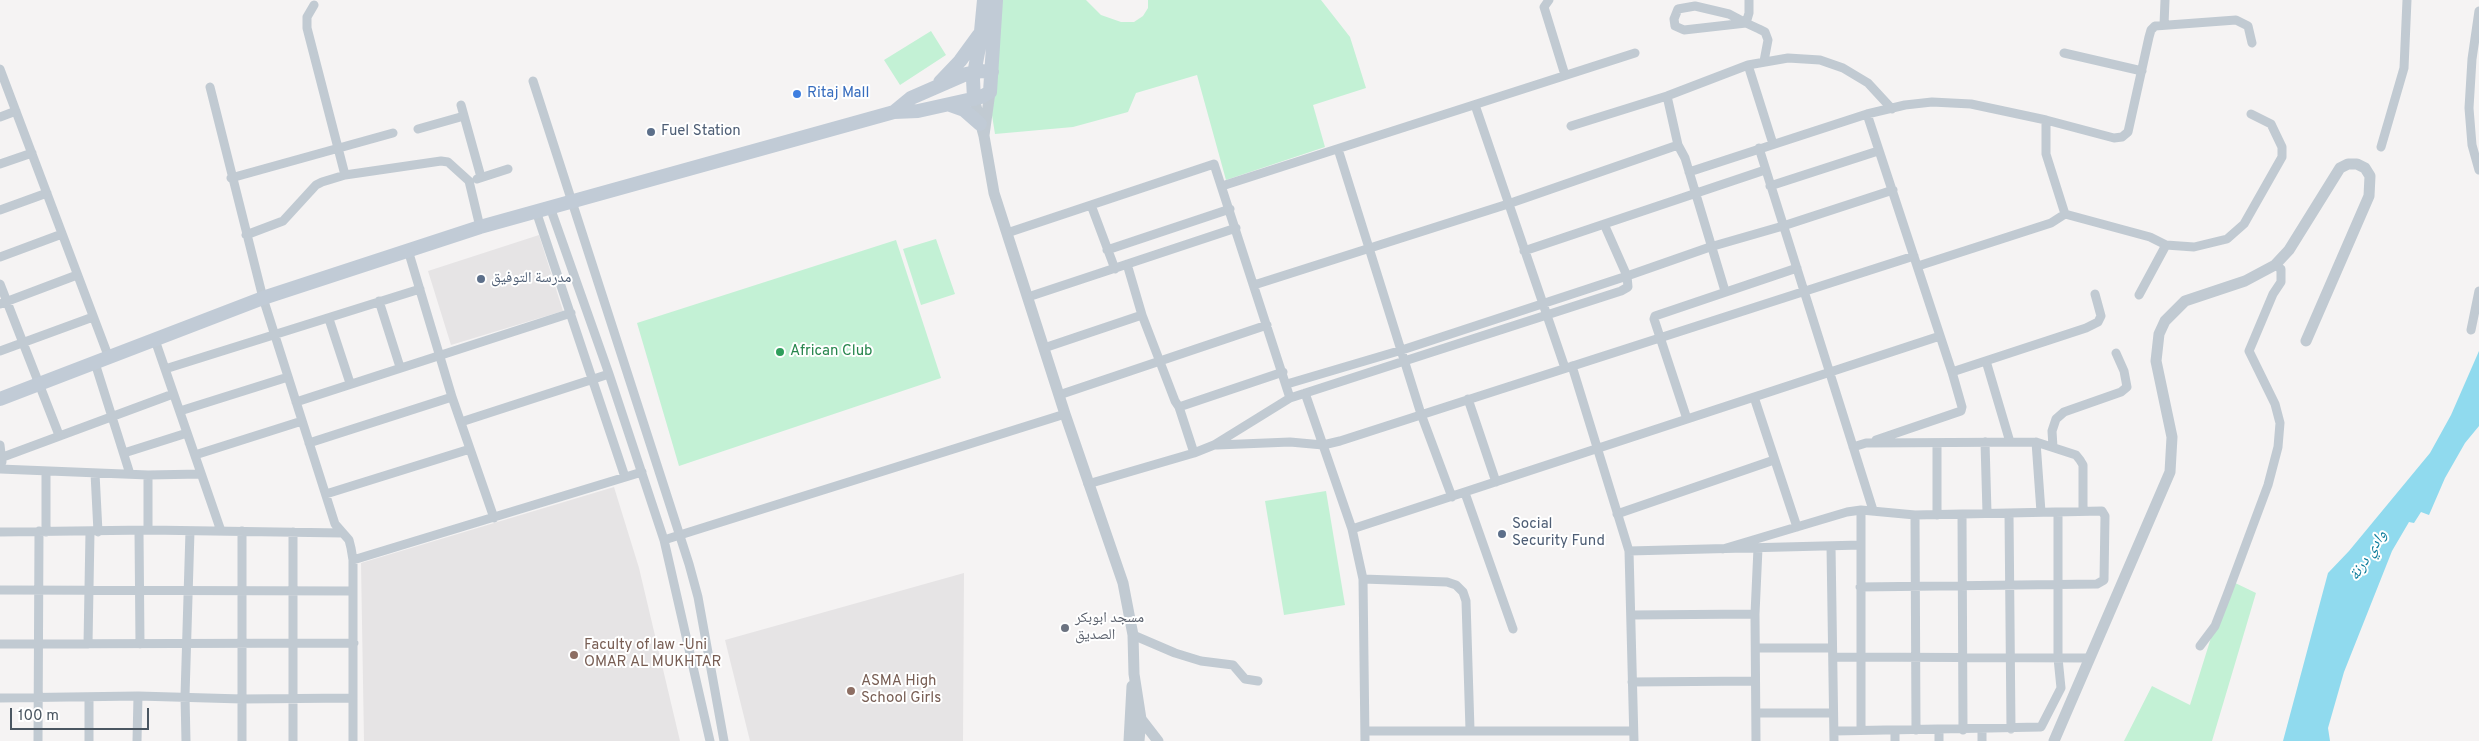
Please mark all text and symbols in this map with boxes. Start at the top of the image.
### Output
place label: Ritaj Mall [807,85,869,103]
marker: Ritaj Mall [791,88,803,100]
place label: Fuel Station [661,123,741,141]
marker: Fuel Station [645,126,657,138]
place label: مدرسة التوفيق [491,270,571,288]
marker: مدرسة التوفيق [475,273,487,285]
place label: African Club [790,343,873,361]
marker: African Club [774,346,786,358]
place label: Social Security Fund [1512,516,1605,551]
water label: وادي درنة [2346,527,2392,585]
marker: Social Security Fund [1496,528,1508,540]
place label: مسجد ابوبكر الصديق [1075,610,1144,645]
marker: مسجد ابوبكر الصديق [1059,622,1071,634]
place label: Faculty of law -Uni OMAR AL MUKHTAR [584,637,721,672]
marker: Faculty of law -Uni OMAR AL MUKHTAR [568,649,580,661]
place label: ASMA High School Girls [861,673,941,708]
marker: ASMA High School Girls [845,685,857,697]
scale bar [12,698,151,730]
text: 100 m [18,707,59,726]

